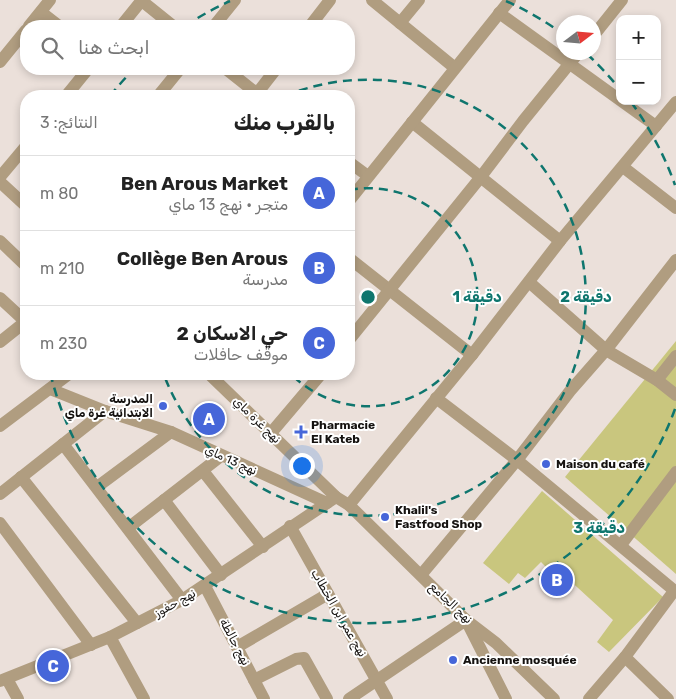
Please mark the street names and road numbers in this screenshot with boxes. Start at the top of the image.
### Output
street label: نهج غرة ماي [229,394,284,447]
street label: نهج 13 ماي [202,442,259,480]
street label: نهج عمر ابن الخطاب [306,567,370,660]
street label: نهج الجامع [425,580,475,628]
street label: نهج حفوز [151,586,199,622]
street label: نهج جالطة [215,616,253,669]

